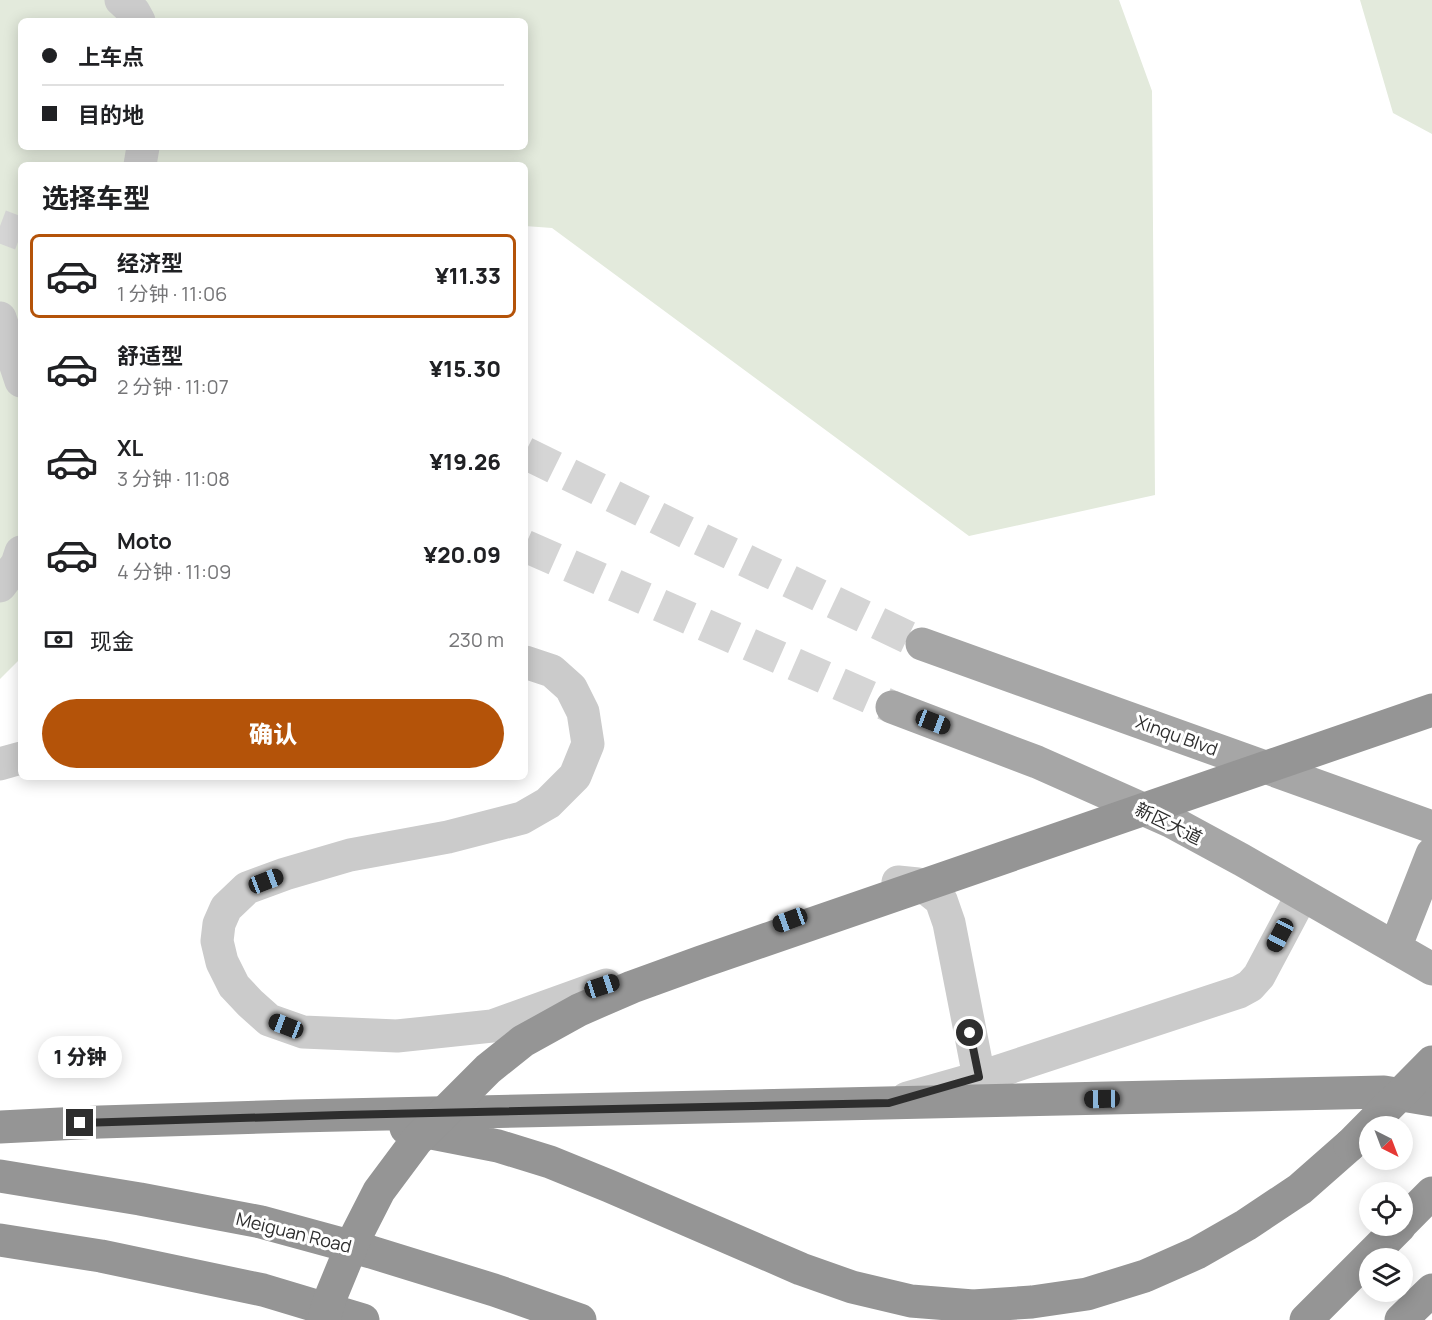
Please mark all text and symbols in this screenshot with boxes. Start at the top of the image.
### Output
text: 上车点 [78,42,144,72]
text: 目的地 [78,100,144,130]
text: 选择车型 [42,179,150,216]
text: 经济型 [117,248,183,278]
icon: car [45,249,99,303]
text: ¥11.33 [435,261,501,291]
text: 1 分钟 · 11:06 [117,280,228,307]
text: 舒适型 [117,341,183,371]
icon: car [45,342,99,396]
text: ¥15.30 [429,354,501,384]
text: 2 分钟 · 11:07 [117,373,229,400]
text: XL [117,433,143,463]
icon: car [45,435,99,489]
text: ¥19.26 [429,447,501,477]
text: 3 分钟 · 11:08 [117,465,230,492]
text: Moto [117,526,172,556]
icon: car [45,528,99,582]
text: ¥20.09 [423,540,501,570]
text: 4 分钟 · 11:09 [117,558,232,585]
icon: cash [42,623,75,656]
text: 现金 [90,626,134,656]
text: 230 m [448,626,504,653]
button: 确认 [42,699,504,768]
car [913,707,953,737]
street label: Xinqu Blvd [1133,709,1221,761]
street label: 新区大道 [1131,796,1207,850]
car [246,866,286,896]
car [770,905,810,935]
car [1264,915,1296,955]
car [582,972,622,1000]
car [266,1011,306,1041]
route start [956,1019,983,1046]
callout: 1 分钟 [38,1036,122,1078]
text: 1 分钟 [53,1043,107,1070]
car [1084,1090,1120,1108]
route end [66,1109,93,1136]
north arrow [1359,1116,1413,1170]
map controls [1359,1116,1413,1302]
button: locate [1359,1182,1413,1236]
street label: Meiguan Road [234,1206,354,1258]
button: layers [1359,1248,1413,1302]

